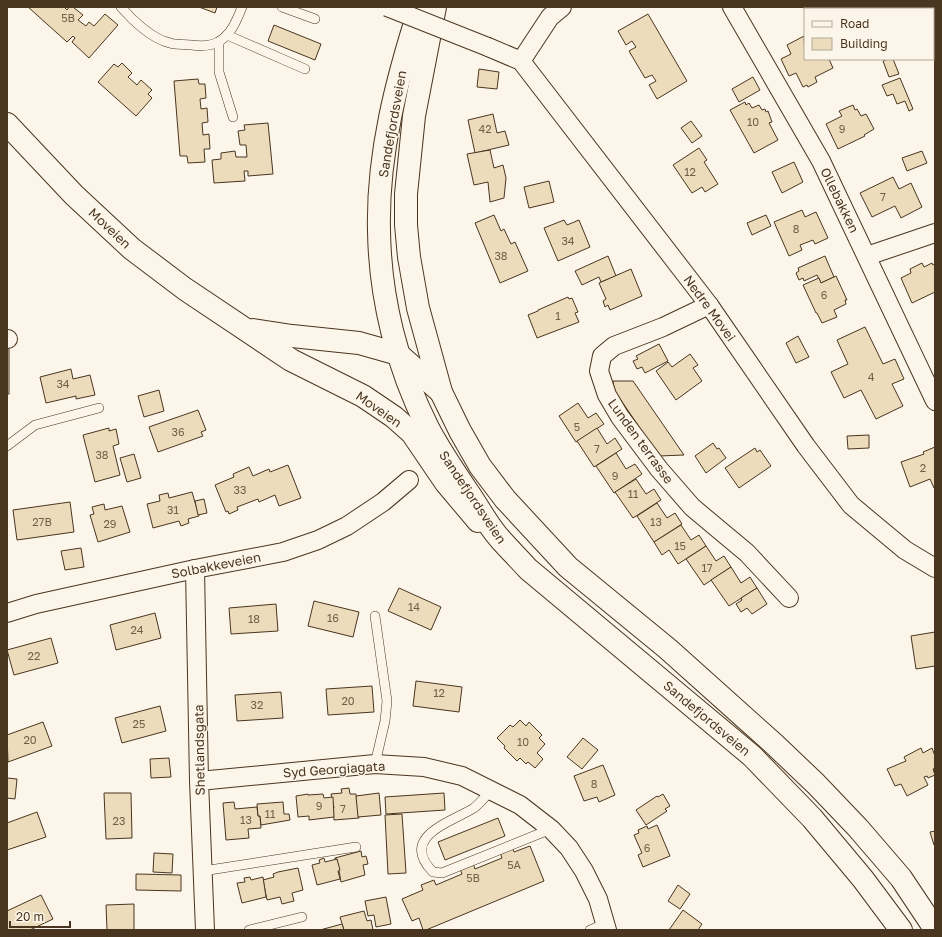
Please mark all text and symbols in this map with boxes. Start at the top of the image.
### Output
legend [804,8,934,60]
house number: 5B [61,11,75,24]
text: Road [840,16,869,31]
text: Building [840,36,888,51]
street label: Sandefjordsveien [375,69,409,179]
house number: 10 [747,115,759,128]
house number: 42 [478,122,492,135]
house number: 9 [839,122,845,135]
house number: 12 [684,165,696,178]
street label: Ollebakken [817,165,863,235]
house number: 7 [880,190,886,203]
street label: Moveien [85,204,135,252]
house number: 8 [793,222,800,235]
house number: 34 [561,234,575,247]
house number: 38 [494,249,508,262]
street label: Nedre Movei [681,272,739,344]
house number: 6 [821,288,828,301]
house number: 1 [555,309,561,322]
house number: 4 [868,370,875,383]
house number: 34 [56,377,70,390]
street label: Moveien [353,387,405,431]
street label: Lunden terrasse [605,395,677,487]
house number: 5 [574,420,580,433]
house number: 36 [171,425,185,438]
house number: 7 [594,442,600,455]
house number: 38 [95,448,109,461]
street label: Sandefjordsveien [436,448,510,546]
house number: 2 [920,461,926,474]
house number: 9 [612,469,618,482]
house number: 33 [234,483,246,496]
house number: 11 [628,487,638,500]
house number: 31 [167,503,179,516]
house number: 27B [32,515,52,528]
house number: 13 [650,515,662,528]
house number: 29 [103,517,117,530]
house number: 15 [674,539,686,552]
street label: Solbakkeveien [170,548,262,582]
house number: 17 [701,561,713,574]
house number: 14 [408,600,420,613]
house number: 16 [327,611,339,624]
house number: 18 [248,612,260,625]
house number: 24 [130,623,144,636]
house number: 22 [28,649,40,662]
street label: Sandefjordsveien [660,677,754,759]
house number: 12 [433,686,445,699]
house number: 20 [341,694,355,707]
house number: 32 [251,698,263,711]
street label: Shetlandsgata [190,704,208,796]
house number: 25 [133,717,145,730]
house number: 20 [23,733,37,746]
house number: 10 [517,735,529,748]
street label: Syd Georgiagata [282,757,386,781]
house number: 8 [591,777,598,790]
house number: 9 [316,799,322,812]
house number: 7 [340,802,346,815]
house number: 11 [265,807,275,820]
house number: 13 [240,813,252,826]
house number: 23 [113,814,125,827]
house number: 6 [644,841,651,854]
house number: 5A [507,858,522,871]
house number: 5B [466,871,480,884]
scale bar [10,903,70,929]
text: 20 m [16,909,44,924]

